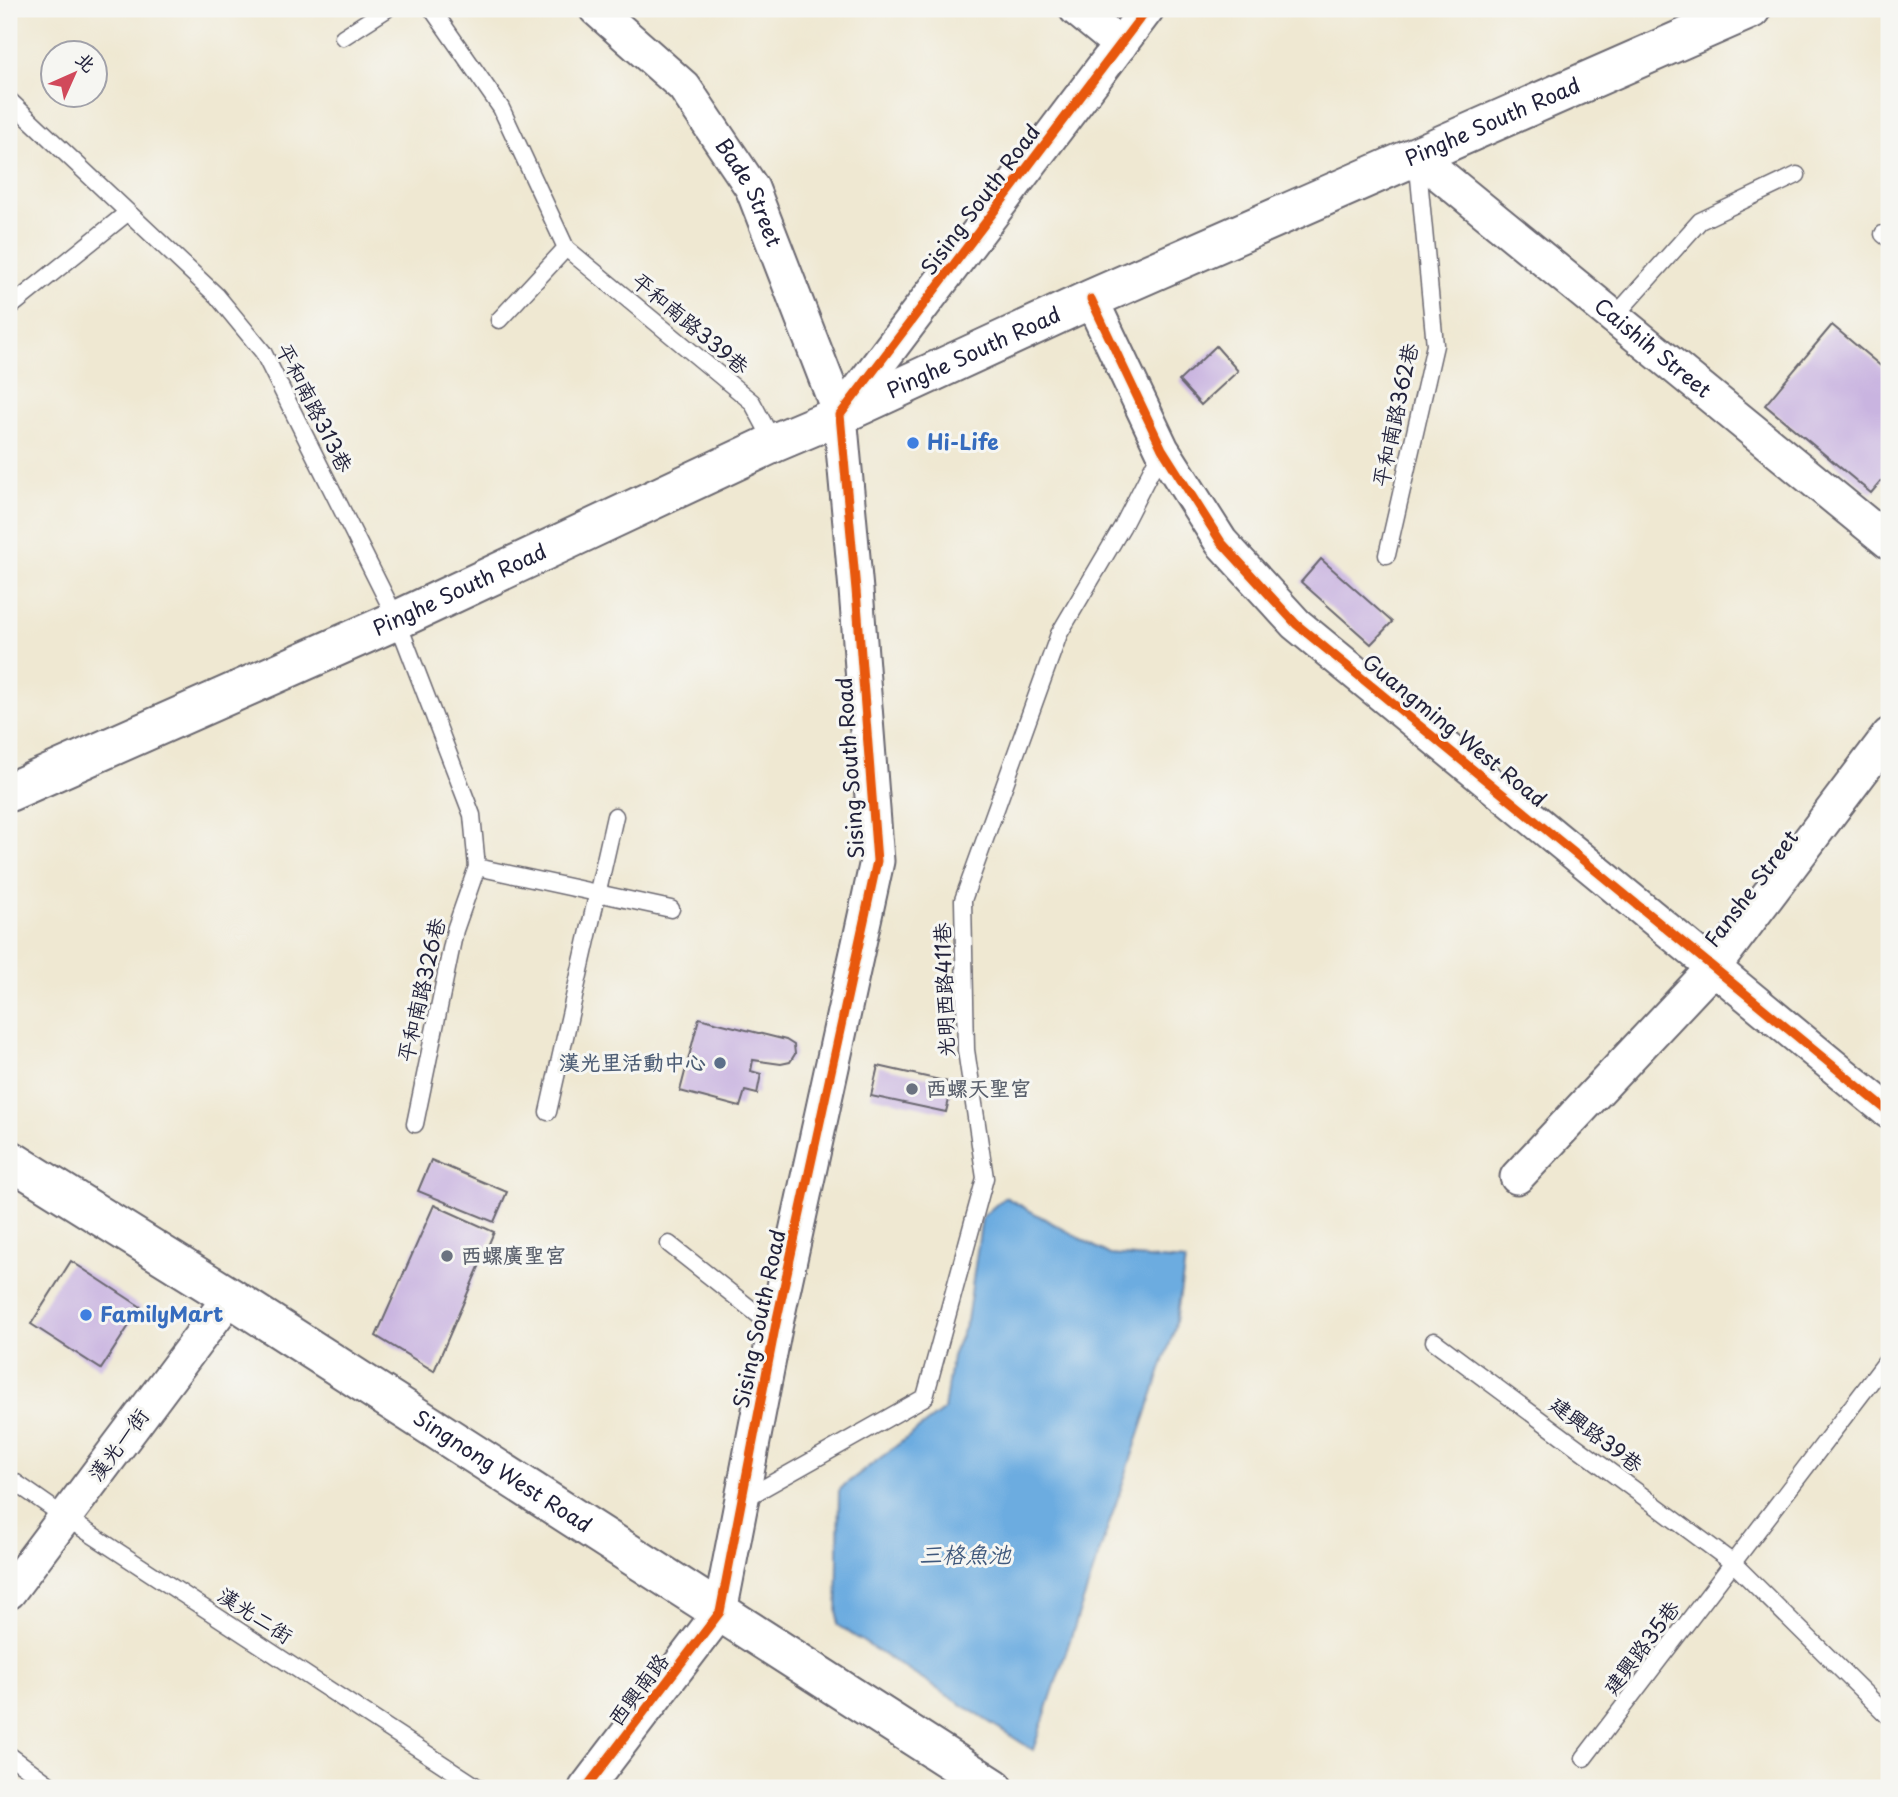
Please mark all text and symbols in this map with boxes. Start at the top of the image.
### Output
north arrow [38,38,108,108]
text: 北 [70,45,103,78]
street label: Pinghe South Road [1399,68,1585,173]
street label: Sising South Road [912,117,1047,281]
street label: Bade Street [709,131,791,251]
street label: 平和南路339巷 [626,264,757,381]
street label: Caishih Street [1588,289,1719,405]
street label: Pinghe South Road [881,297,1065,405]
street label: 平和南路313巷 [269,337,362,477]
street label: 平和南路362巷 [1363,340,1425,490]
place label: Hi-Life [927,425,999,457]
marker: Hi-Life [905,435,921,451]
street label: Pinghe South Road [367,534,551,643]
street label: Guangming West Road [1356,645,1554,814]
street label: Sising South Road [827,676,871,860]
street label: Fanshe Street [1696,822,1805,953]
street label: 平和南路326巷 [388,914,452,1065]
street label: 光明西路411巷 [925,922,961,1058]
place label: 漢光里活動中心 [559,1045,706,1077]
marker: 漢光里活動中心 [712,1055,728,1071]
place label: 西螺天聖宮 [926,1071,1031,1103]
marker: 西螺天聖宮 [904,1081,920,1097]
street label: Sising South Road [724,1226,793,1411]
place label: 西螺廣聖宮 [461,1238,566,1270]
marker: 西螺廣聖宮 [439,1248,455,1264]
place label: FamilyMart [100,1297,223,1329]
marker: FamilyMart [78,1307,94,1323]
street label: 建興路39巷 [1544,1388,1651,1479]
street label: 漢光一街 [79,1401,155,1487]
street label: Singnong West Road [407,1401,599,1540]
water label: 三格魚池 [919,1536,1012,1571]
street label: 漢光二街 [212,1578,300,1651]
street label: 建興路35巷 [1594,1593,1687,1701]
street label: 西興南路 [599,1646,675,1732]

